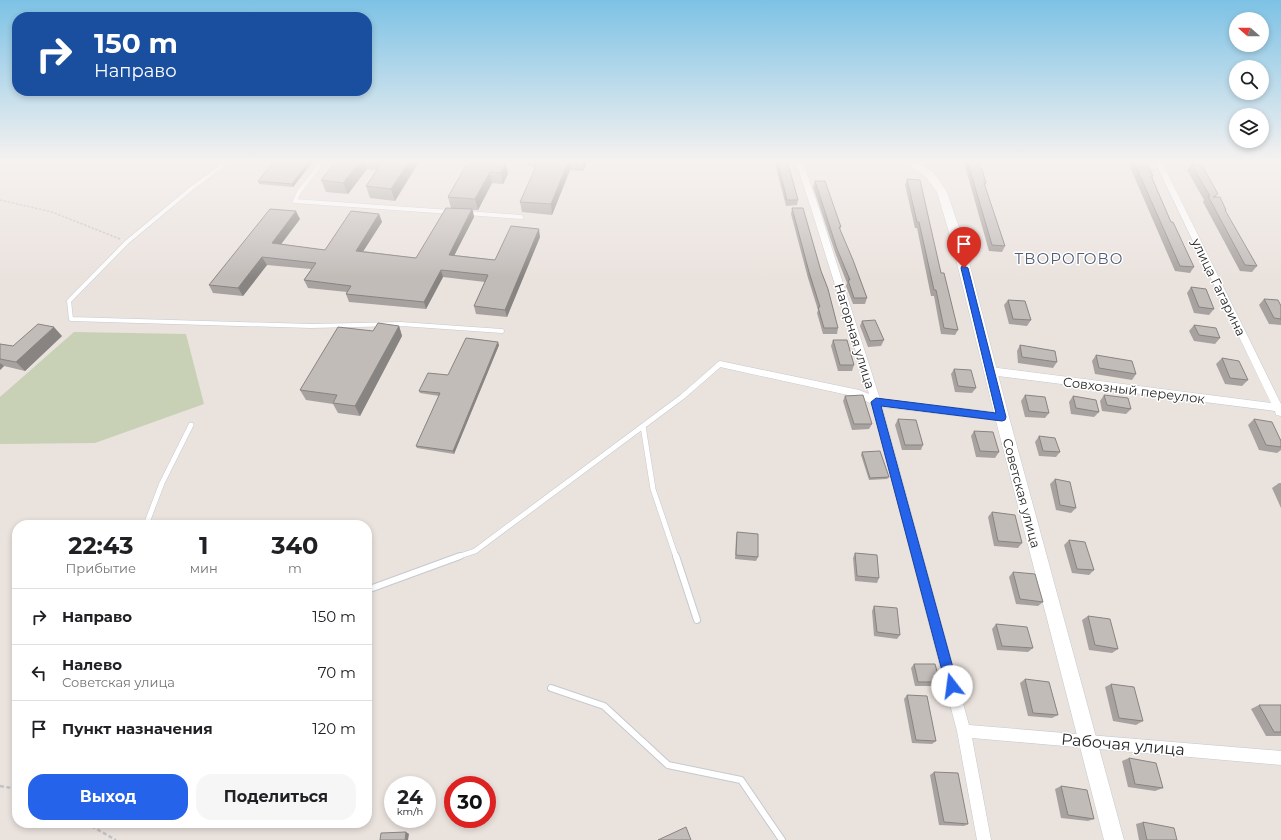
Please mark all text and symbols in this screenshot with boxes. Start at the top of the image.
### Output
north arrow [1229,12,1269,52]
map controls [1229,12,1269,148]
text: 150 m [94,26,178,60]
icon: right [28,28,80,80]
text: Направо [94,60,177,82]
button: search [1229,60,1269,100]
button: layers [1229,108,1269,148]
pin [947,227,981,268]
icon: arrive [953,233,975,255]
street label: улица Гагарина [1188,235,1250,338]
district label: ТВОРОГОВО [1014,249,1124,268]
street label: Нагорная улица [831,281,879,391]
street label: Совхозный переулок [1062,373,1206,407]
street label: Советская улица [1000,436,1044,550]
text: 22:43 [68,531,133,560]
text: 1 [199,531,208,560]
text: 340 [271,531,318,560]
text: Прибытие [66,560,136,576]
text: мин [190,560,218,576]
text: m [288,560,302,576]
icon: right [28,606,50,628]
text: Направо [62,607,132,626]
text: 150 m [312,607,356,626]
text: Налево [62,655,122,674]
icon: left [28,662,50,684]
text: 70 m [318,663,356,682]
position arrow [931,665,973,707]
text: Советская улица [62,674,175,690]
icon: arrive [28,718,50,740]
text: Пункт назначения [62,719,213,738]
text: 120 m [312,719,356,738]
street label: Рабочая улица [1060,730,1186,759]
button: Выход [28,774,188,820]
button: Поделиться [196,774,356,820]
speed limit sign: 30 [444,776,496,828]
text: 24 [397,785,423,809]
text: km/h [397,805,423,818]

